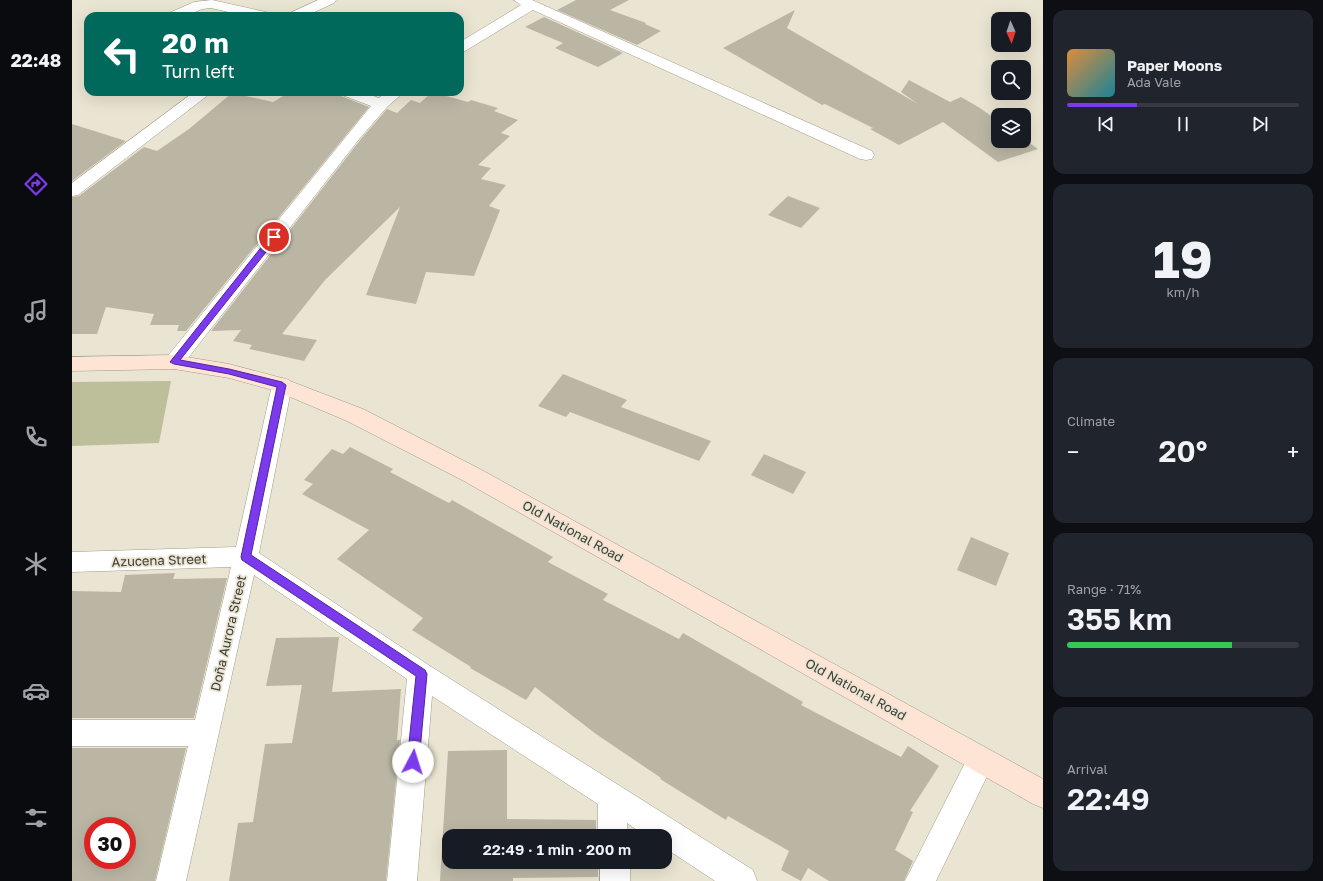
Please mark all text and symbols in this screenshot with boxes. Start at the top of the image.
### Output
north arrow [991,12,1031,52]
map controls [991,12,1031,148]
text: 20 m [162,26,229,59]
icon: left [96,28,148,80]
text: 22:48 [11,49,61,71]
text: Paper Moons [1127,56,1222,74]
text: Turn left [162,60,235,82]
button: search [991,60,1031,100]
text: Ada Vale [1127,74,1181,90]
button: layers [991,108,1031,148]
icon: previous [1095,113,1117,135]
icon: pause [1172,113,1194,135]
icon: next [1249,113,1271,135]
icon: directions [22,170,50,198]
pin [257,220,291,254]
icon: arrive [263,226,285,248]
text: 19 [1153,227,1213,289]
text: km/h [1166,284,1200,300]
icon: music [22,297,50,325]
text: Climate [1067,413,1115,429]
icon: phone [22,423,50,451]
text: 20° [1159,433,1207,469]
text: − [1067,438,1079,465]
text: + [1287,438,1299,465]
street label: Old National Road [520,497,626,565]
icon: climate [22,550,50,578]
street label: Azucena Street [111,550,207,570]
street label: Doña Aurora Street [207,573,249,693]
text: Range · 71% [1067,581,1141,597]
text: 355 km [1067,601,1172,637]
street label: Old National Road [803,655,909,723]
icon: car [22,677,50,705]
position arrow [392,741,434,783]
text: Arrival [1067,761,1108,777]
text: 22:49 [1067,781,1150,817]
icon: filters [22,804,50,832]
speed limit sign: 30 [84,817,136,869]
text: 22:49 · 1 min · 200 m [483,840,631,858]

